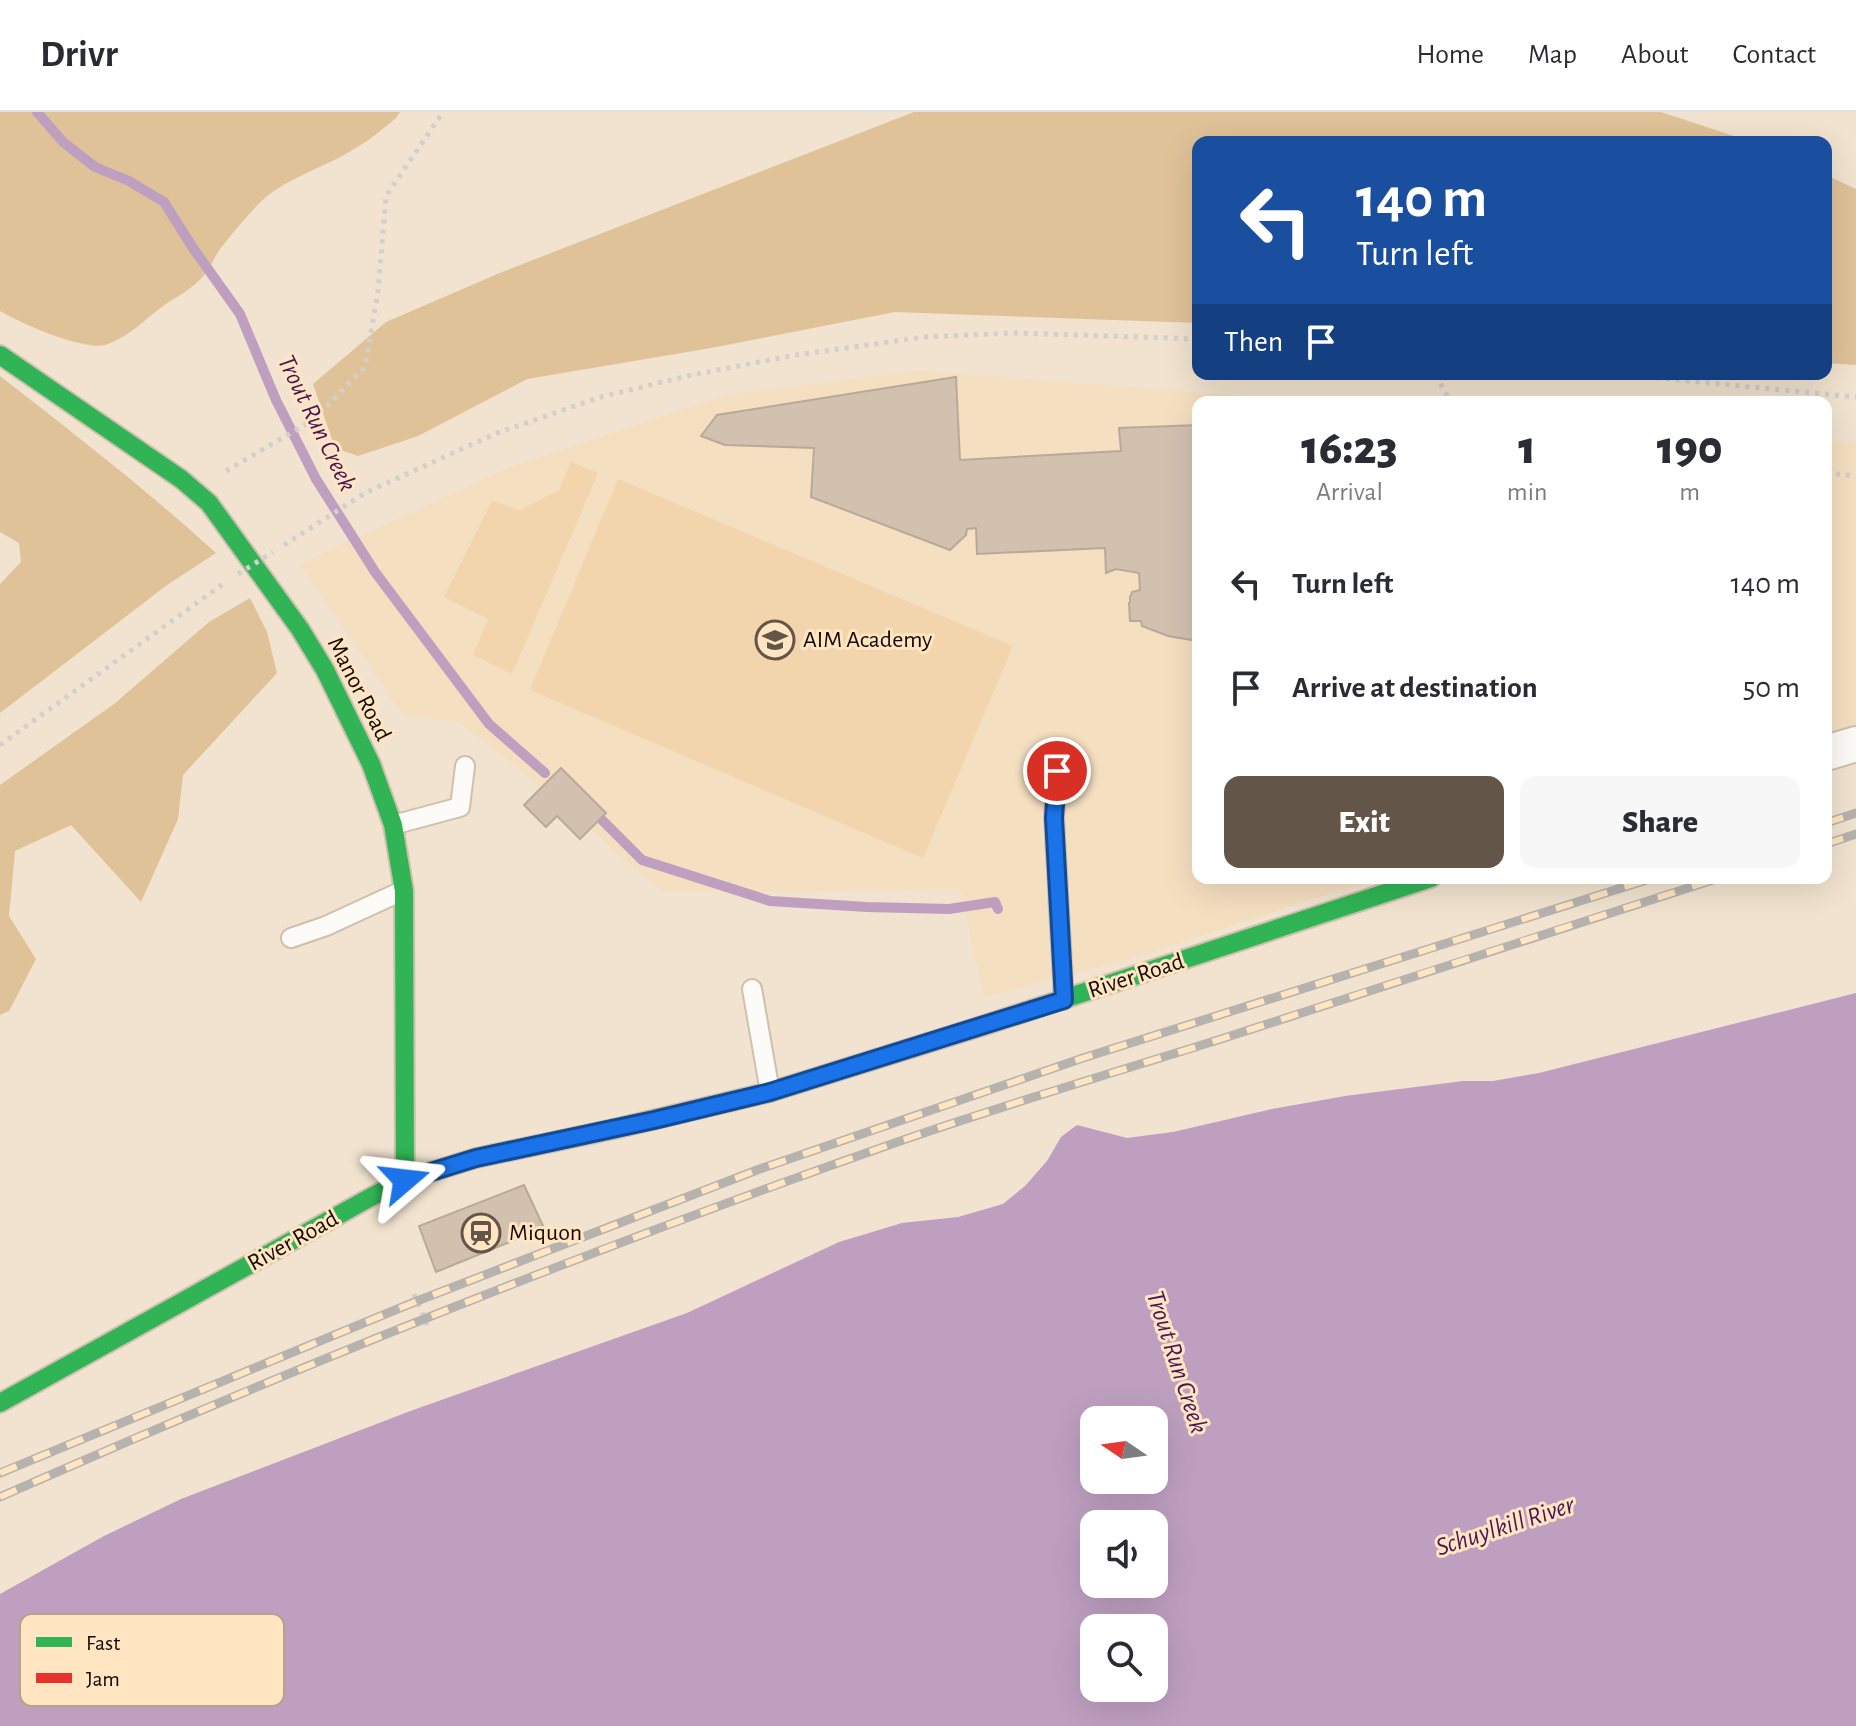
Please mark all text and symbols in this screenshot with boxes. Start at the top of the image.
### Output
text: Drivr [40,36,118,74]
text: Home [1417,41,1484,69]
text: Map [1528,41,1577,69]
text: About [1621,41,1689,69]
text: Contact [1733,41,1816,69]
icon: left [1224,168,1328,272]
text: 140 m [1356,171,1487,227]
text: Turn left [1356,236,1473,272]
icon: arrive [1299,320,1343,364]
text: Then [1224,327,1283,357]
water label: Trout Run Creek [273,351,361,495]
text: 16:23 [1301,425,1398,473]
text: 1 [1518,425,1536,473]
text: 190 [1657,425,1723,473]
text: Arrival [1316,479,1383,505]
text: min [1507,479,1547,505]
text: m [1679,479,1700,505]
icon: left [1224,562,1268,606]
text: Turn left [1292,569,1393,599]
text: 140 m [1730,569,1800,599]
school or university icon: AIM Academy [754,619,796,661]
place label: AIM Academy [803,628,932,652]
street label: Manor Road [323,633,395,745]
icon: arrive [1224,666,1268,710]
text: Arrive at destination [1292,673,1538,703]
text: 50 m [1743,673,1800,703]
pin [1023,737,1091,805]
icon: arrive [1035,749,1079,793]
button: Exit [1224,776,1504,868]
button: Share [1520,776,1800,868]
street label: River Road [1085,949,1187,1003]
position arrow [363,1138,447,1222]
street label: River Road [244,1206,342,1276]
station icon: Miquon [460,1212,502,1254]
place label: Miquon [509,1221,582,1245]
water label: Trout Run Creek [1142,1287,1212,1437]
north arrow [1080,1406,1168,1494]
map controls [1080,1406,1168,1702]
water label: Schuylkill River [1433,1491,1579,1561]
button: sound [1080,1510,1168,1598]
legend [20,1614,284,1706]
button: search [1080,1614,1168,1702]
text: Fast [86,1632,120,1654]
text: Jam [86,1668,120,1690]

